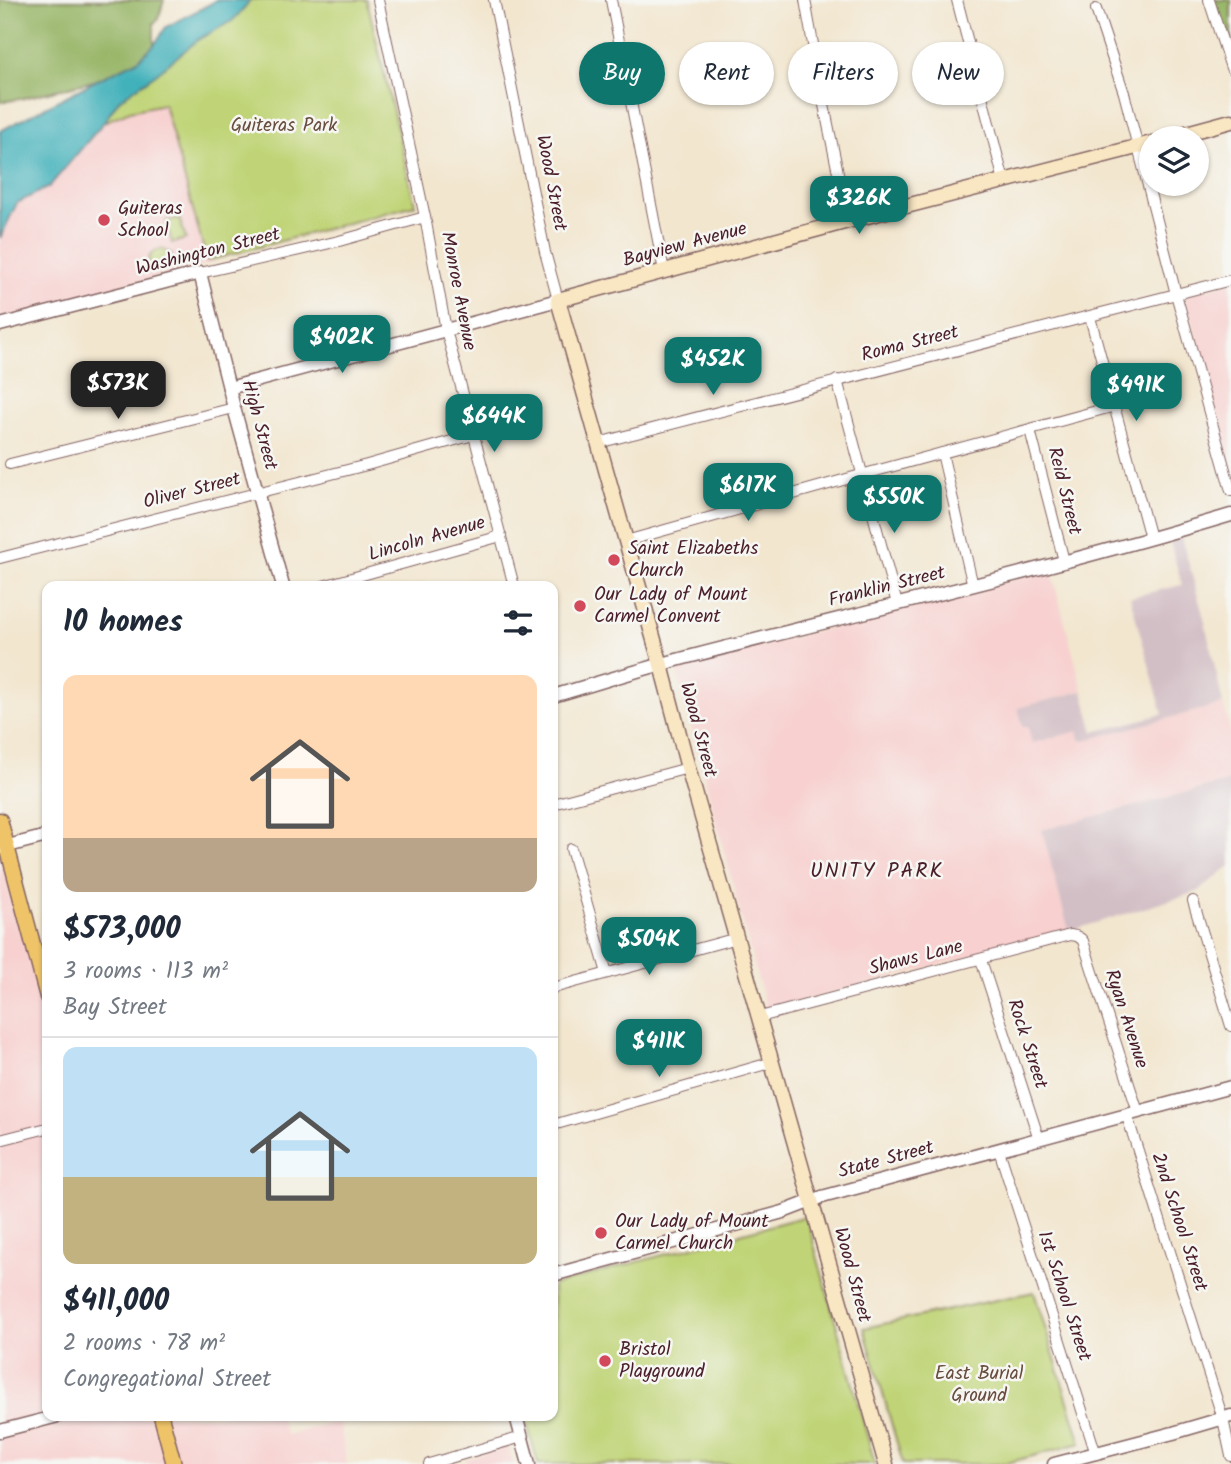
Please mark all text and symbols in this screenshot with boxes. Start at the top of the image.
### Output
chip: Buy [579,42,665,105]
chip: Rent [679,42,774,105]
chip: Filters [788,42,898,105]
chip: New [912,42,1004,105]
park label: Guiteras Park [231,111,337,141]
map controls [1139,126,1209,196]
button: layers [1139,126,1209,196]
street label: Wood Street [527,132,575,234]
pin: $326K [810,176,908,236]
text: $326K [826,181,892,217]
place label: Guiteras School [118,194,182,246]
marker: Guiteras School [96,212,112,228]
street label: Bayview Avenue [620,214,751,276]
street label: Washington Street [133,219,284,284]
street label: Monroe Avenue [432,229,484,354]
pin: $402K [293,316,391,375]
street label: Roma Street [858,317,963,371]
text: $402K [309,320,375,356]
pin: $452K [664,338,762,397]
text: $452K [680,342,746,378]
pin: $573K [69,362,167,421]
pin: $491K [1087,364,1185,423]
text: $573K [87,366,149,402]
text: $491K [1107,368,1165,404]
street label: High Street [233,377,286,474]
pin: $644K [445,394,543,454]
text: $644K [462,399,527,435]
street label: Reid Street [1039,444,1090,539]
pin: $617K [699,463,797,523]
street label: Oliver Street [140,464,245,518]
text: $617K [719,468,777,504]
pin: $550K [845,476,943,535]
text: $550K [863,480,925,516]
street label: Lincoln Avenue [365,508,489,570]
place label: Saint Elizabeths Church [628,534,758,586]
marker: Saint Elizabeths Church [606,552,622,568]
street label: Franklin Street [825,558,949,616]
place label: Our Lady of Mount Carmel Convent [594,580,748,632]
marker: Our Lady of Mount Carmel Convent [572,598,588,614]
text: 10 homes [63,599,183,647]
icon: filters [499,604,537,642]
street label: Wood Street [671,679,725,782]
icon: home [237,721,363,847]
district label: UNITY PARK [810,855,944,888]
text: $573,000 [63,906,181,954]
pin: $504K [600,918,698,977]
text: $504K [617,922,681,958]
street label: Shaws Lane [866,932,966,984]
text: 3 rooms · 113 m² [63,954,228,990]
street label: Ryan Avenue [1096,966,1156,1073]
text: Bay Street [63,990,167,1026]
street label: Rock Street [998,995,1056,1093]
pin: $411K [610,1020,708,1079]
text: $411K [632,1024,686,1060]
icon: home [237,1093,363,1219]
street label: State Street [835,1133,938,1187]
street label: 2nd School Street [1142,1149,1216,1296]
place label: Our Lady of Mount Carmel Church [615,1207,769,1259]
street label: Wood Street [825,1224,879,1327]
marker: Our Lady of Mount Carmel Church [593,1225,609,1241]
street label: 1st School Street [1029,1227,1099,1366]
text: $411,000 [63,1278,169,1326]
text: 2 rooms · 78 m² [63,1326,225,1362]
place label: Bristol Playground [619,1335,705,1387]
marker: Bristol Playground [597,1353,613,1369]
park label: East Burial Ground [935,1359,1024,1411]
text: Congregational Street [63,1362,271,1398]

